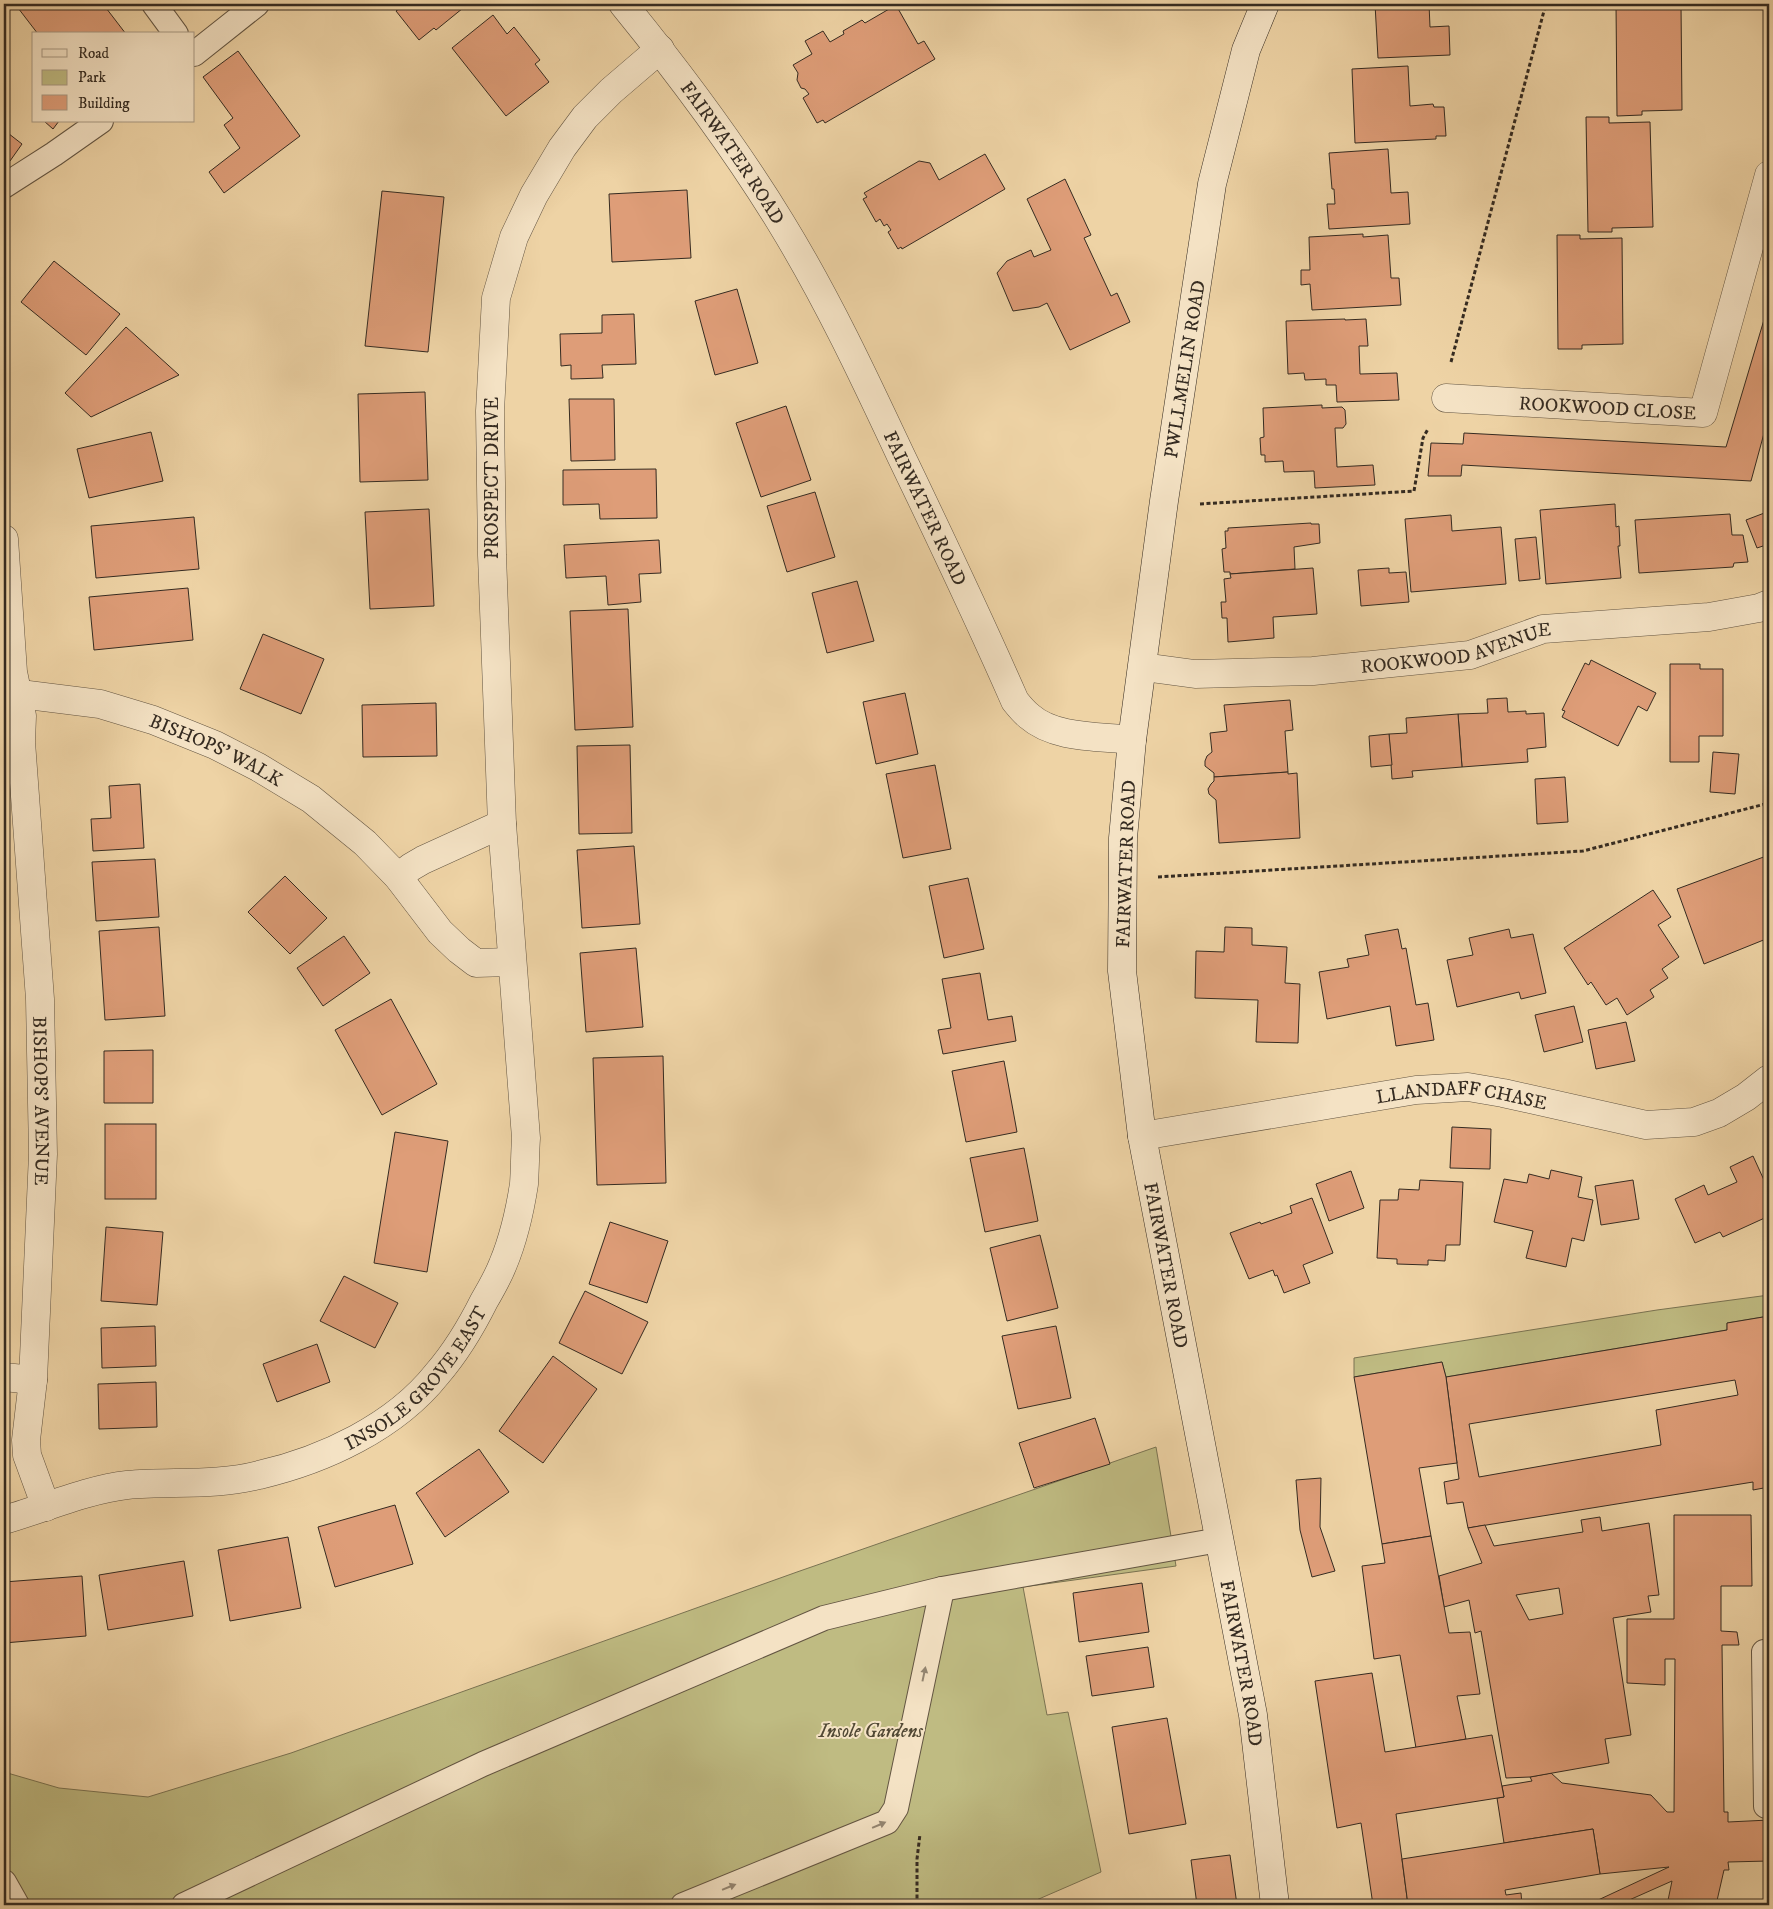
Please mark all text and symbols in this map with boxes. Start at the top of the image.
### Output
legend [32,32,195,122]
text: Road [78,44,110,63]
text: Park [78,68,107,87]
street label: FAIRWATER ROAD [675,77,789,229]
text: Building [78,94,130,113]
street label: PWLLMELIN ROAD [1160,279,1211,460]
street label: ROOKWOOD CLOSE [1518,392,1697,426]
street label: PROSPECT DRIVE [481,397,504,559]
street label: FAIRWATER ROAD [878,428,971,590]
street label: ROOKWOOD AVENUE [1360,618,1552,679]
street label: BISHOPS' WALK [146,710,287,792]
street label: FAIRWATER ROAD [1112,780,1141,949]
street label: BISHOPS' AVENUE [27,1016,53,1186]
street label: LLANDAFF CHASE [1375,1077,1549,1116]
street label: FAIRWATER ROAD [1138,1181,1192,1350]
street label: INSOLE GROVE EAST [341,1302,493,1456]
street label: FAIRWATER ROAD [1214,1578,1267,1748]
one-way arrow [921,1665,929,1681]
park label: Insole Gardens [818,1720,924,1743]
one-way arrow [872,1821,886,1829]
one-way arrow [721,1883,736,1890]

